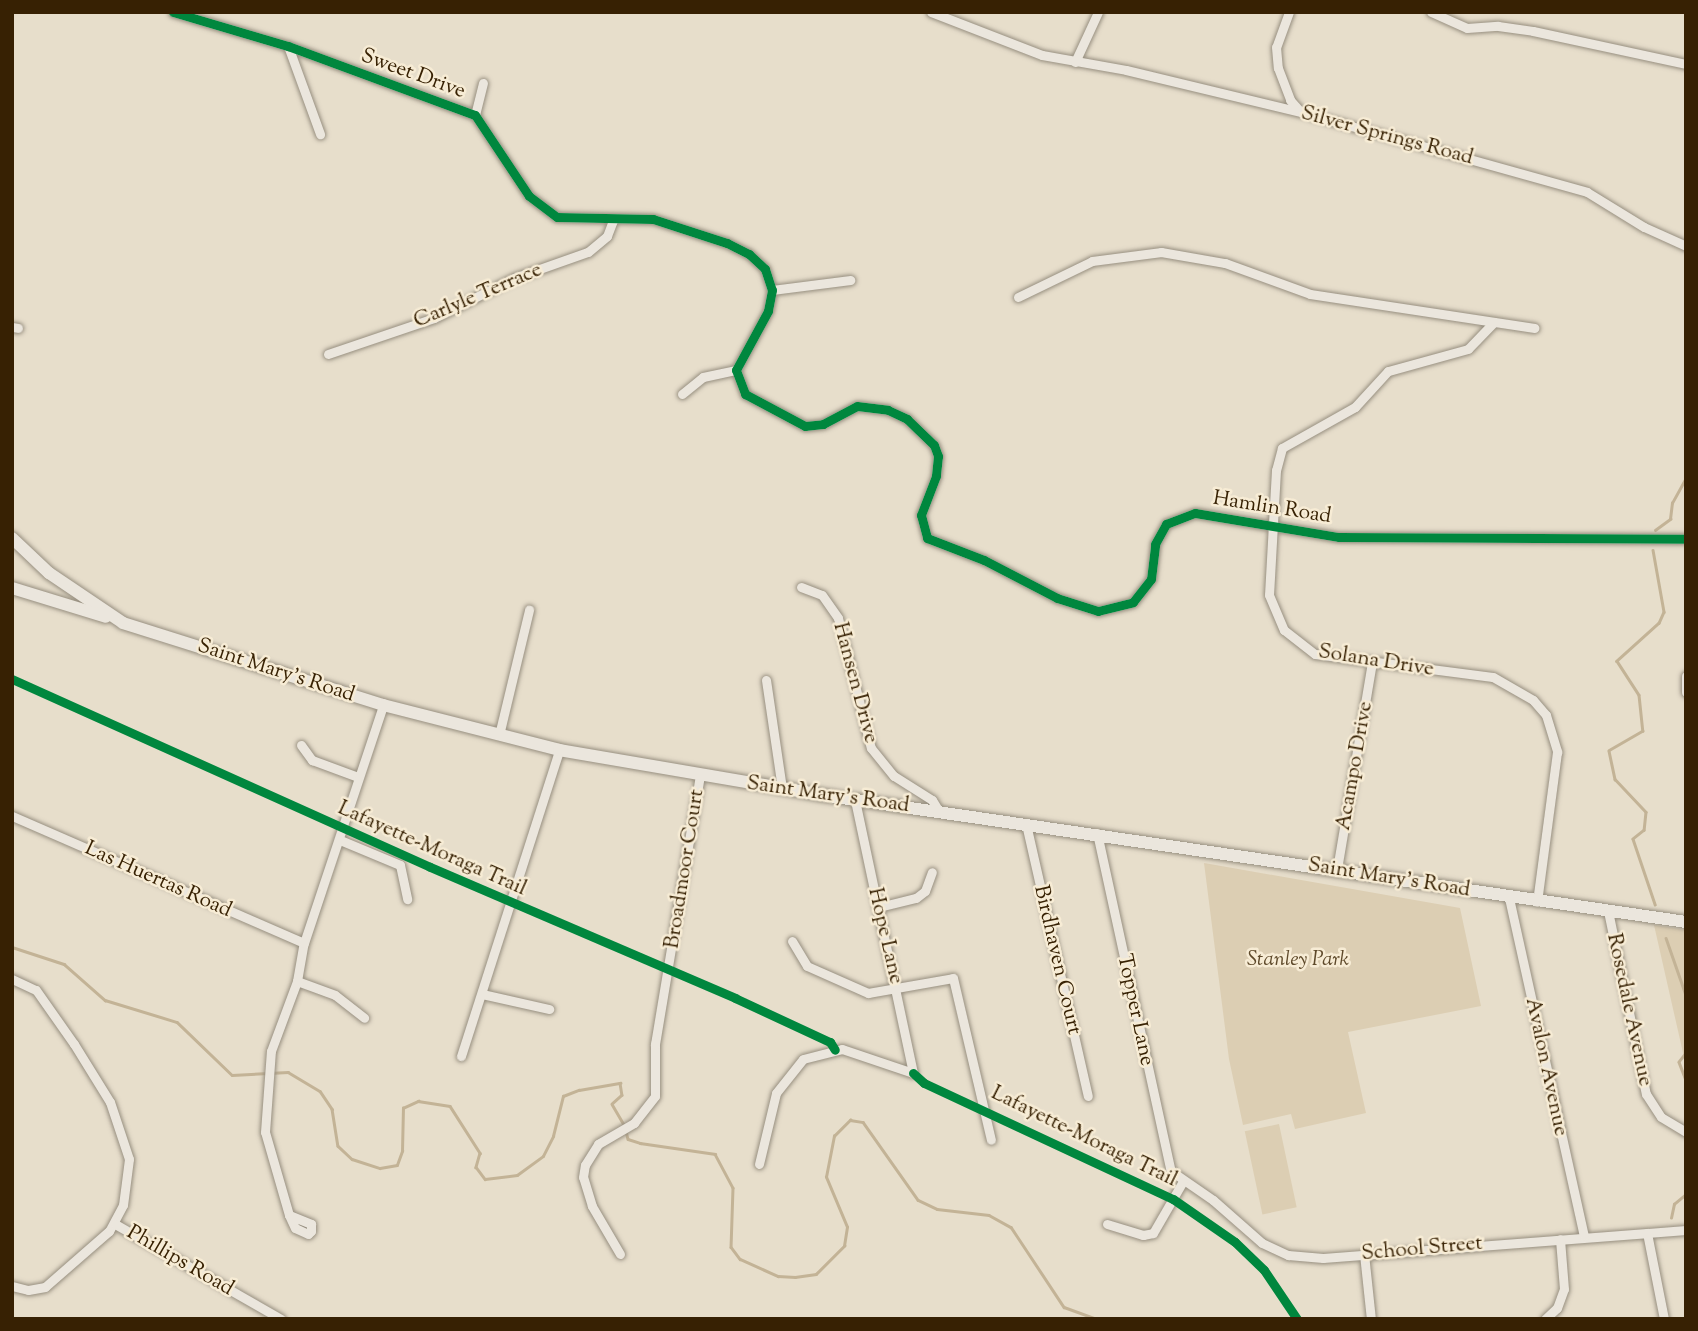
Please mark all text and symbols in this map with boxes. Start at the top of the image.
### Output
street label: Sweet Drive [357,43,469,105]
street label: Silver Springs Road [1298,101,1476,171]
street label: Carlyle Terrace [410,258,546,334]
street label: Hamlin Road [1211,486,1333,530]
street label: Hansen Drive [827,620,883,746]
street label: Saint Mary's Road [194,634,358,708]
street label: Solana Drive [1316,639,1436,683]
street label: Acampo Drive [1331,700,1379,832]
street label: Saint Mary's Road [745,771,911,819]
street label: Broadmoor Court [660,787,710,951]
street label: Lafayette-Moraga Trail [334,796,530,902]
street label: Las Huertas Road [81,836,235,924]
street label: Saint Mary's Road [1306,853,1472,903]
street label: Birdhaven Court [1028,883,1086,1037]
street label: Hope Lane [862,885,908,987]
street label: Rosedale Avenue [1600,931,1658,1089]
park label: Stanley Park [1247,947,1349,973]
street label: Topper Lane [1111,952,1159,1068]
street label: Avalon Avenue [1519,996,1573,1138]
street label: Lafayette-Moraga Trail [987,1081,1181,1193]
street label: Phillips Road [122,1220,238,1302]
street label: School Street [1360,1231,1484,1267]

